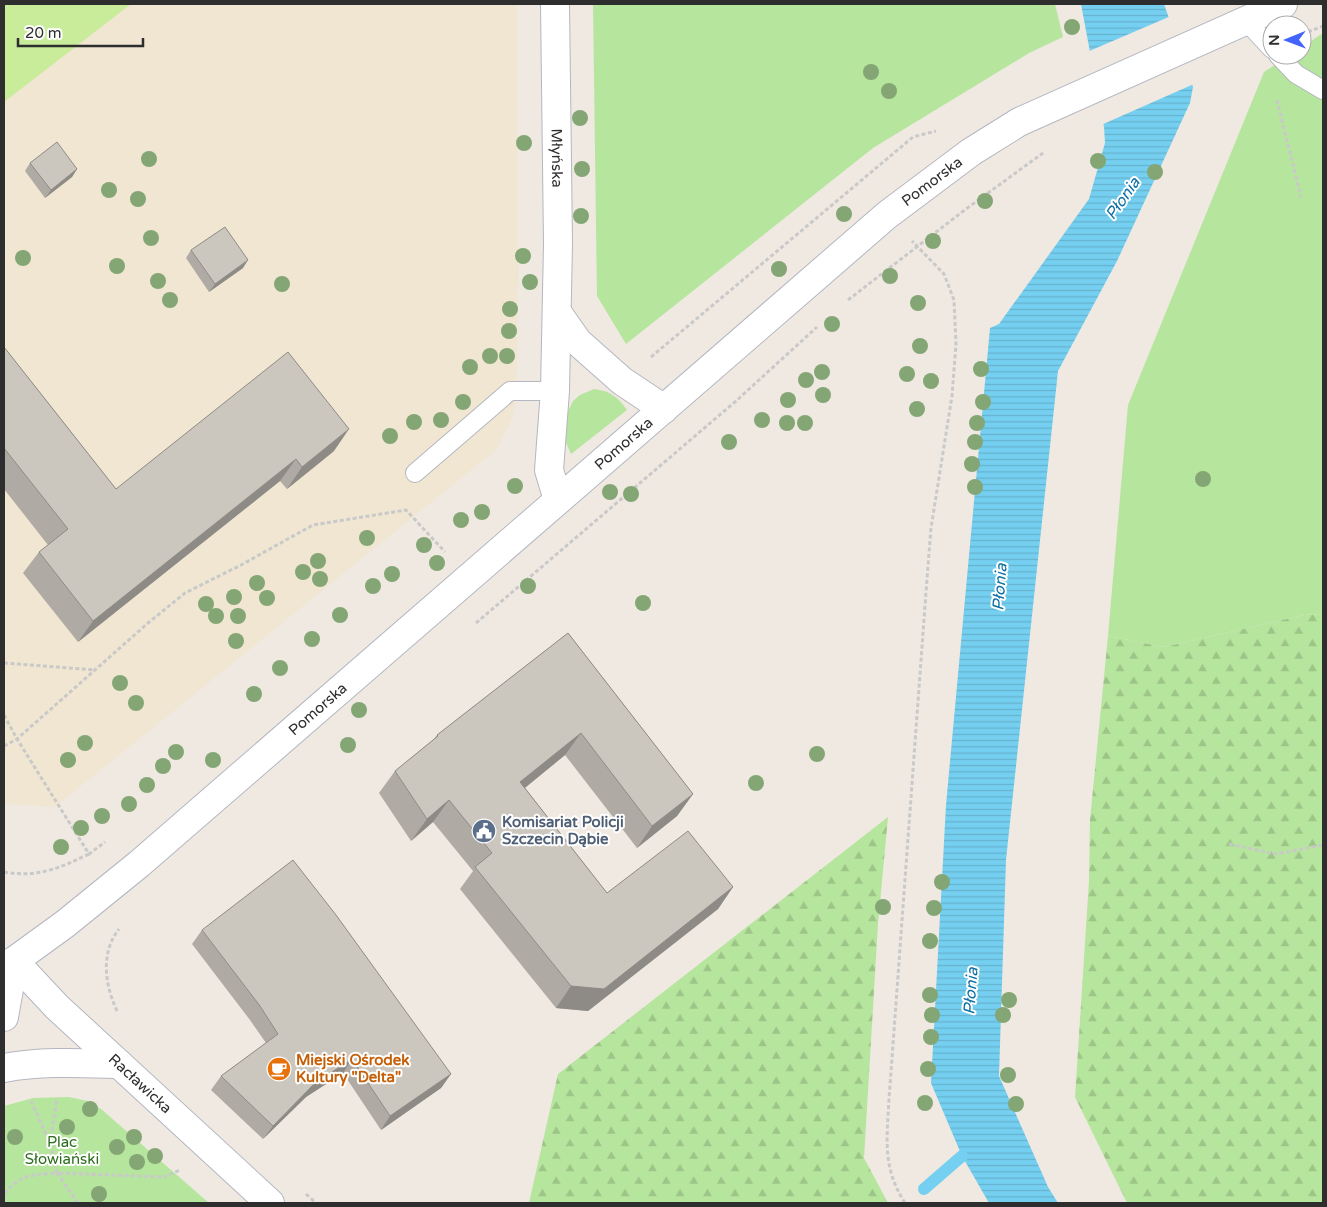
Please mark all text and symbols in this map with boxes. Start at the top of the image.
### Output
scale bar [18,15,142,47]
north arrow [1262,15,1312,65]
text: 20 m [25,24,62,42]
text: N [1266,34,1283,46]
street label: Młyńska [548,128,566,188]
street label: Pomorska [898,153,966,210]
water label: Płonia [1101,173,1145,224]
street label: Pomorska [591,413,656,474]
water label: Płonia [988,562,1012,611]
street label: Pomorska [285,679,351,739]
place label: Komisariat Policji Szczecin Dąbie [502,813,624,848]
public building icon: Komisariat Policji Szczecin Dąbie [471,818,497,844]
water label: Płonia [959,966,983,1015]
street label: Racławicka [105,1050,175,1117]
place label: Miejski Ośrodek Kultury "Delta" [296,1051,409,1087]
cafe icon: Miejski Ośrodek Kultury "Delta" [266,1056,292,1082]
park label: Plac Słowiański [25,1133,99,1168]

